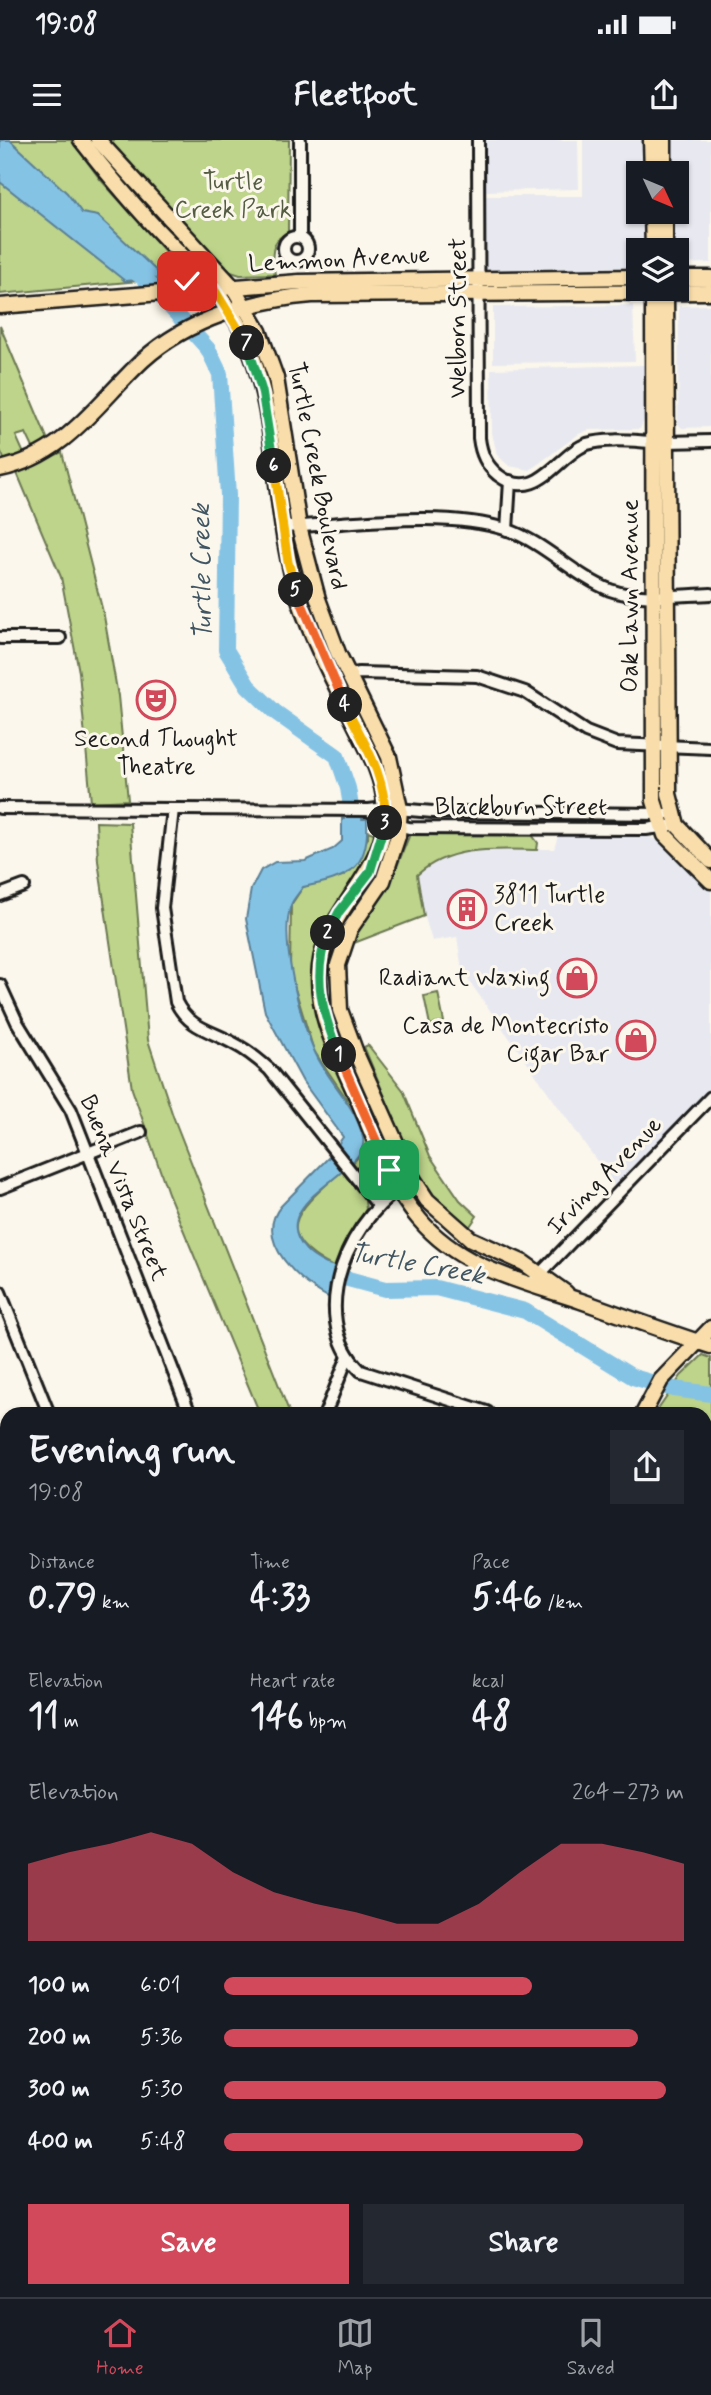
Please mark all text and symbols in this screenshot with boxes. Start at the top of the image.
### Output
text: 19:08 [35,8,98,42]
text: Fleetfoot [293,74,418,116]
icon: menu [28,76,66,114]
icon: share [645,76,683,114]
north arrow [626,161,690,224]
map controls [626,161,689,301]
park label: Turtle Creek Park [174,167,292,226]
street label: Welborn Street [443,238,474,398]
button: layers [626,238,689,301]
street label: Lemmon Avenue [248,240,430,280]
pin [157,251,217,311]
icon: check [168,262,206,300]
pin: 7 [230,326,264,360]
text: 7 [241,330,252,355]
street label: Turtle Creek Boulevard [280,359,354,593]
pin: 6 [256,448,292,484]
text: 6 [269,453,278,478]
street label: Oak Lawn Avenue [615,499,646,693]
water label: Turtle Creek [185,502,221,640]
pin: 5 [278,573,314,608]
text: 5 [290,577,301,602]
theatre icon: Second Thought Theatre [135,679,177,721]
pin: 4 [328,688,362,722]
text: 4 [339,692,350,717]
place label: Second Thought Theatre [74,724,238,783]
street label: Blackburn Street [435,792,607,823]
pin: 3 [368,806,402,840]
text: 3 [380,810,389,835]
place label: 3811 Turtle Creek [494,880,605,939]
building icon: 3811 Turtle Creek [446,888,488,930]
pin: 2 [310,916,346,950]
text: 2 [323,920,332,945]
shop icon: Radiant Waxing [556,957,598,999]
place label: Radiant Waxing [379,963,550,997]
place label: Casa de Montecristo Cigar Bar [402,1011,609,1073]
shop icon: Casa de Montecristo Cigar Bar [615,1019,657,1061]
pin: 1 [322,1038,356,1072]
text: 1 [334,1042,343,1067]
street label: Buena Vista Street [72,1090,174,1286]
street label: Irving Avenue [541,1110,669,1242]
pin [359,1140,419,1200]
icon: arrive [370,1151,408,1189]
water label: Turtle Creek [347,1236,489,1294]
text: Evening run [28,1427,235,1476]
button: share [610,1430,684,1504]
text: 19:08 [28,1478,84,1508]
text: Distance [28,1550,95,1575]
text: Time [250,1550,290,1575]
text: Pace [472,1550,510,1575]
text: 0.79 [28,1575,97,1621]
text: 4:33 [250,1575,310,1621]
text: 5:46 [472,1575,542,1621]
text: km [97,1590,130,1615]
text: /km [542,1590,583,1615]
text: Elevation [28,1669,103,1694]
text: Heart rate [250,1669,335,1694]
text: kcal [472,1669,504,1694]
text: 11 [28,1694,59,1740]
text: 146 [250,1694,303,1740]
text: 48 [472,1694,512,1740]
text: m [59,1709,79,1734]
text: bpm [303,1709,347,1734]
text: Elevation [28,1778,119,1808]
text: 264–273 m [572,1778,684,1808]
text: 100 m [28,1971,90,2001]
text: 6:01 [140,1971,181,2001]
text: 200 m [28,2023,91,2053]
text: 5:36 [140,2023,183,2053]
text: 300 m [28,2075,90,2105]
text: 5:30 [140,2075,184,2105]
text: 400 m [28,2127,93,2157]
text: 5:48 [140,2127,186,2157]
button: Save [28,2204,349,2284]
button: Share [363,2204,684,2284]
tab: Home [96,2314,144,2381]
tab: Map [336,2314,374,2381]
tab: Saved [567,2314,615,2381]

